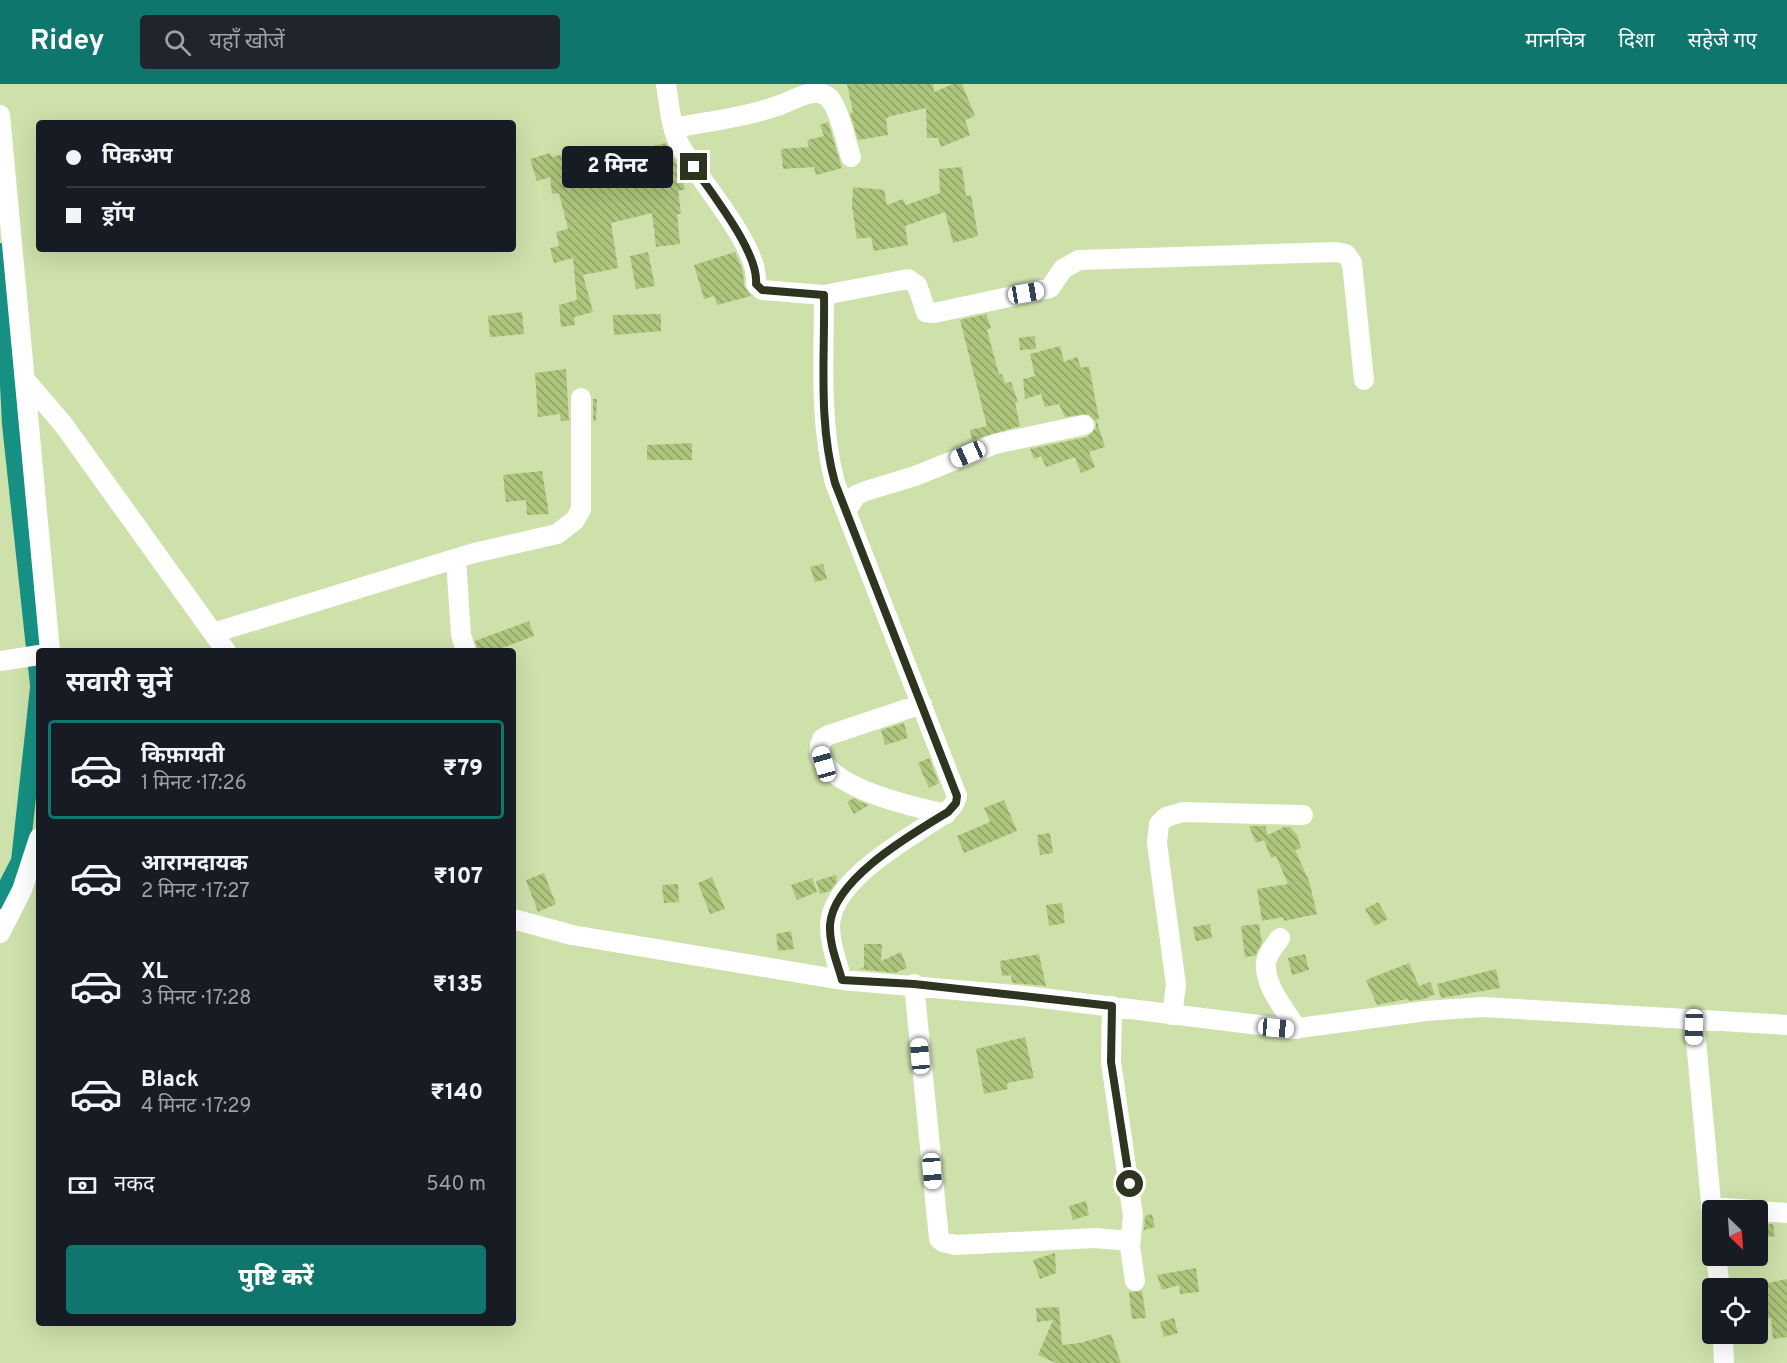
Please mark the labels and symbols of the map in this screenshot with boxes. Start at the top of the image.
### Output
callout: 2 मिनट [562,146,673,188]
route end [680,153,707,180]
car [1007,281,1045,305]
car [948,438,988,470]
car [810,744,838,784]
car [1685,1009,1703,1045]
car [1257,1017,1295,1039]
car [909,1037,931,1075]
car [922,1152,942,1190]
route start [1116,1170,1143,1197]
north arrow [1702,1200,1768,1266]

